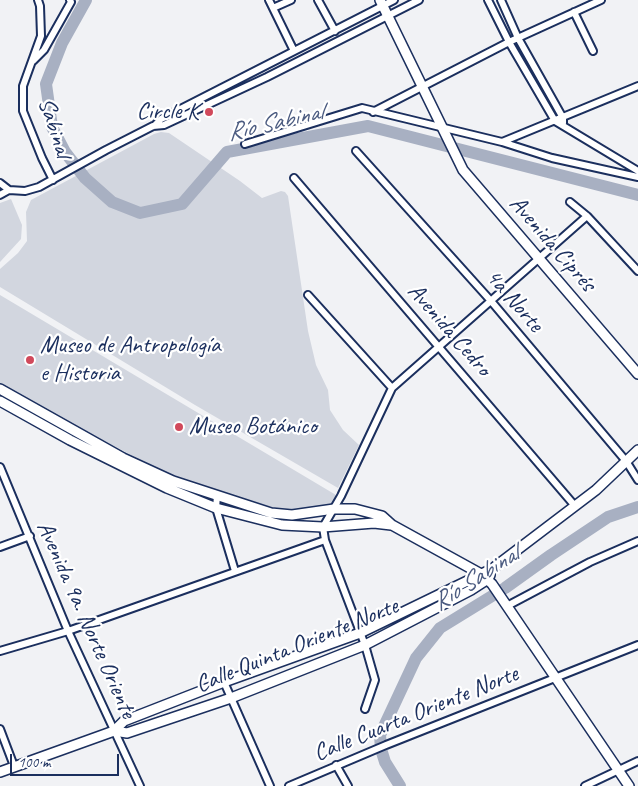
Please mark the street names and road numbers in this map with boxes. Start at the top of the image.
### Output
street label: Sabinal [31,94,77,162]
street label: Avenida Ciprés [503,190,601,298]
street label: 4a Norte [479,264,549,338]
street label: Avenida Cedro [401,278,497,382]
street label: Avenida 9a. Norte Oriente [30,517,142,723]
street label: Calle Quinta Oriente Norte [192,592,402,700]
street label: Calle Cuarta Oriente Norte [310,660,522,768]

